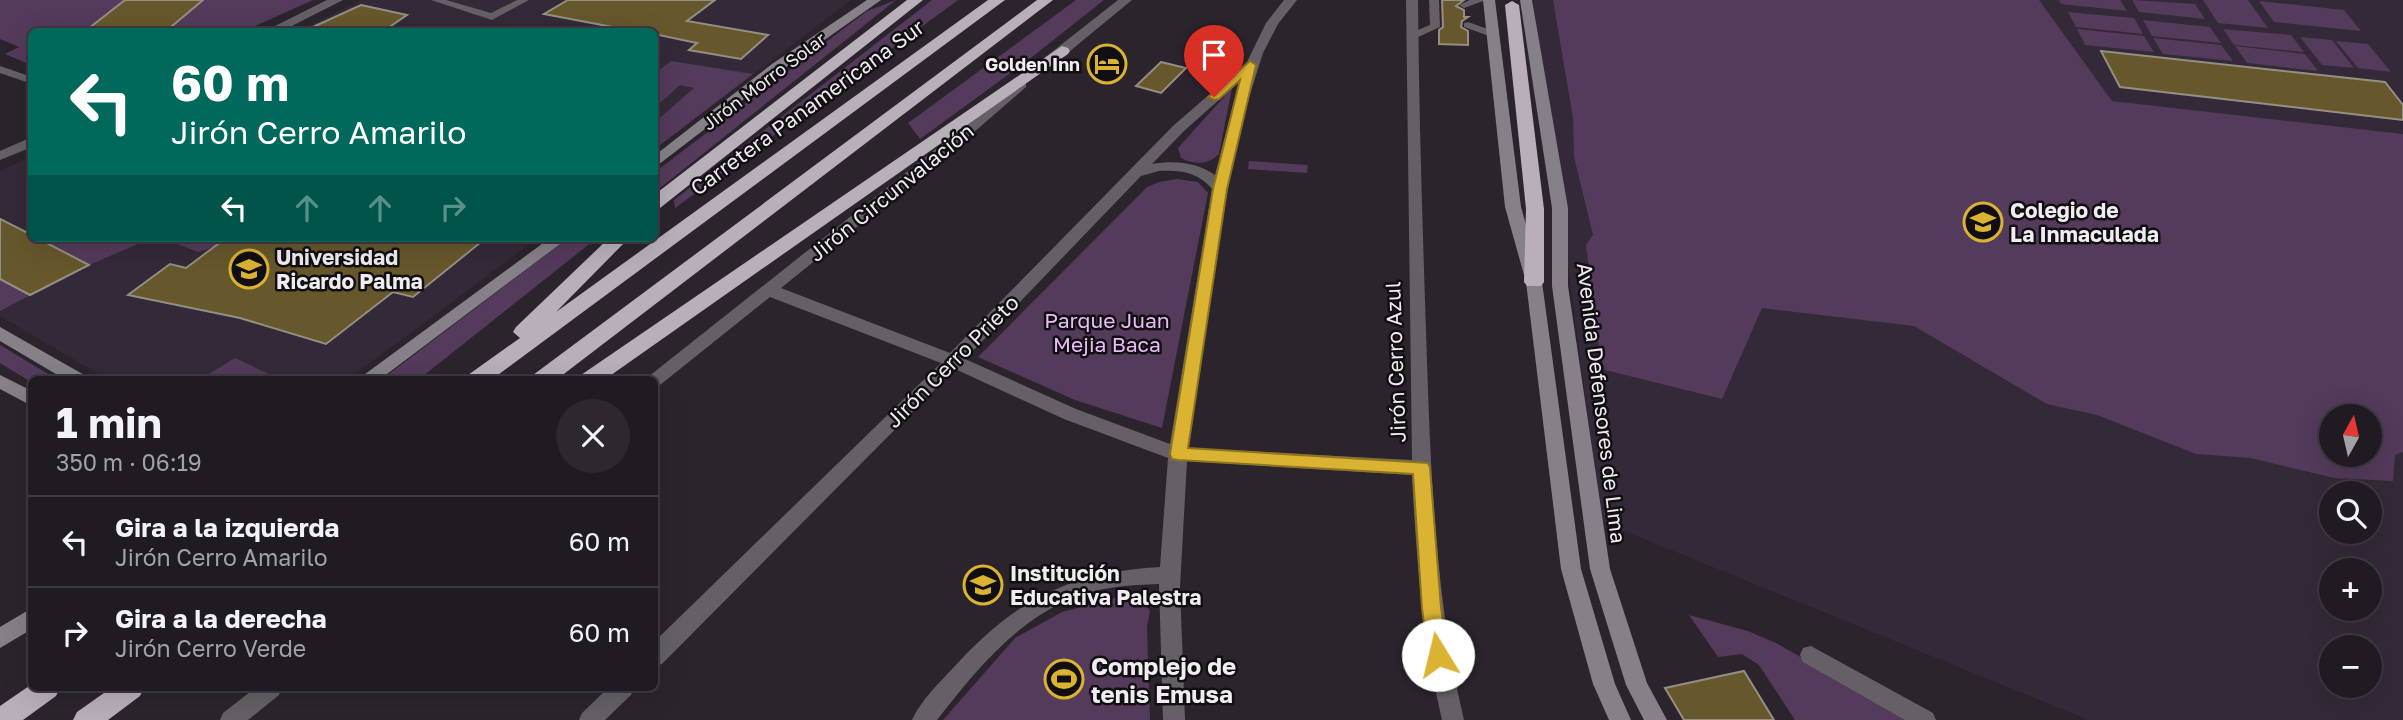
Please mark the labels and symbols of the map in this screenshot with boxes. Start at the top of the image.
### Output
street label: Carretera Panamericana Sur [685,13,929,201]
pin [1184,25,1244,97]
street label: Jirón Morro Solar [698,27,830,135]
hotel icon: Golden Inn [1086,43,1128,85]
place label: Golden Inn [985,53,1080,75]
street label: Jirón Circunvalación [803,117,979,267]
place label: Colegio de La Inmaculada [2010,197,2159,247]
school or university icon: Colegio de La Inmaculada [1962,201,2004,243]
place label: Universidad Ricardo Palma [276,244,423,294]
school or university icon: Universidad Ricardo Palma [228,248,270,290]
street label: Avenida Defensores de Lima [1572,261,1632,545]
street label: Jirón Cerro Azul [1379,281,1411,443]
street label: Jirón Cerro Prieto [880,289,1024,433]
park label: Parque Juan Mejia Baca [1044,307,1170,357]
north arrow [2319,404,2382,467]
place label: Institución Educativa Palestra [1010,560,1202,610]
school or university icon: Institución Educativa Palestra [962,564,1004,606]
position arrow [1401,618,1475,692]
place label: Complejo de tenis Emusa [1091,651,1236,708]
sports icon: Complejo de tenis Emusa [1043,658,1085,700]

